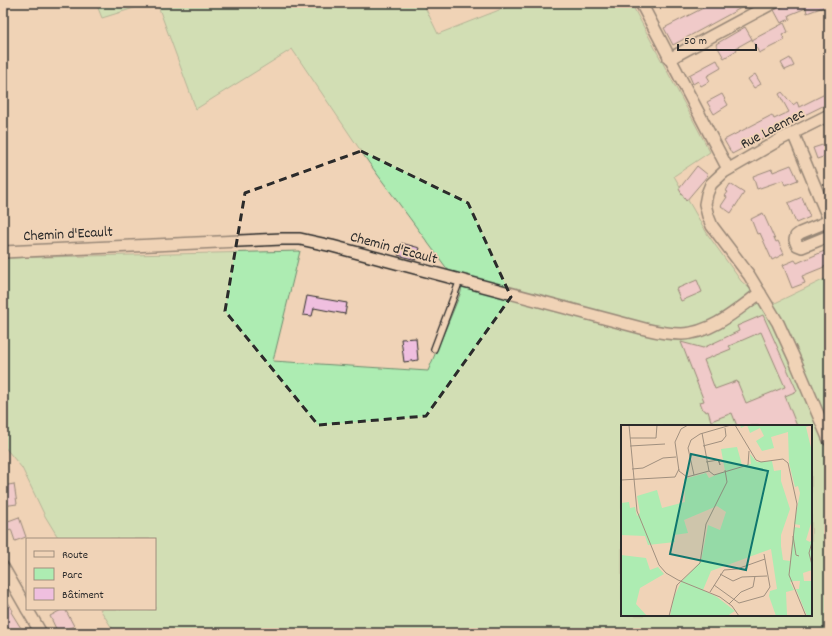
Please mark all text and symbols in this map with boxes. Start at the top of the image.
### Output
scale bar [678,26,756,52]
text: 50 m [684,33,707,50]
street label: Rue Laennec [737,104,809,156]
street label: Chemin d'Ecault [23,222,114,248]
street label: Chemin d'Ecault [347,227,440,271]
inset map [621,425,812,616]
legend [26,538,156,610]
text: Route [62,547,88,564]
text: Parc [62,567,83,584]
text: Bâtiment [62,587,104,604]

